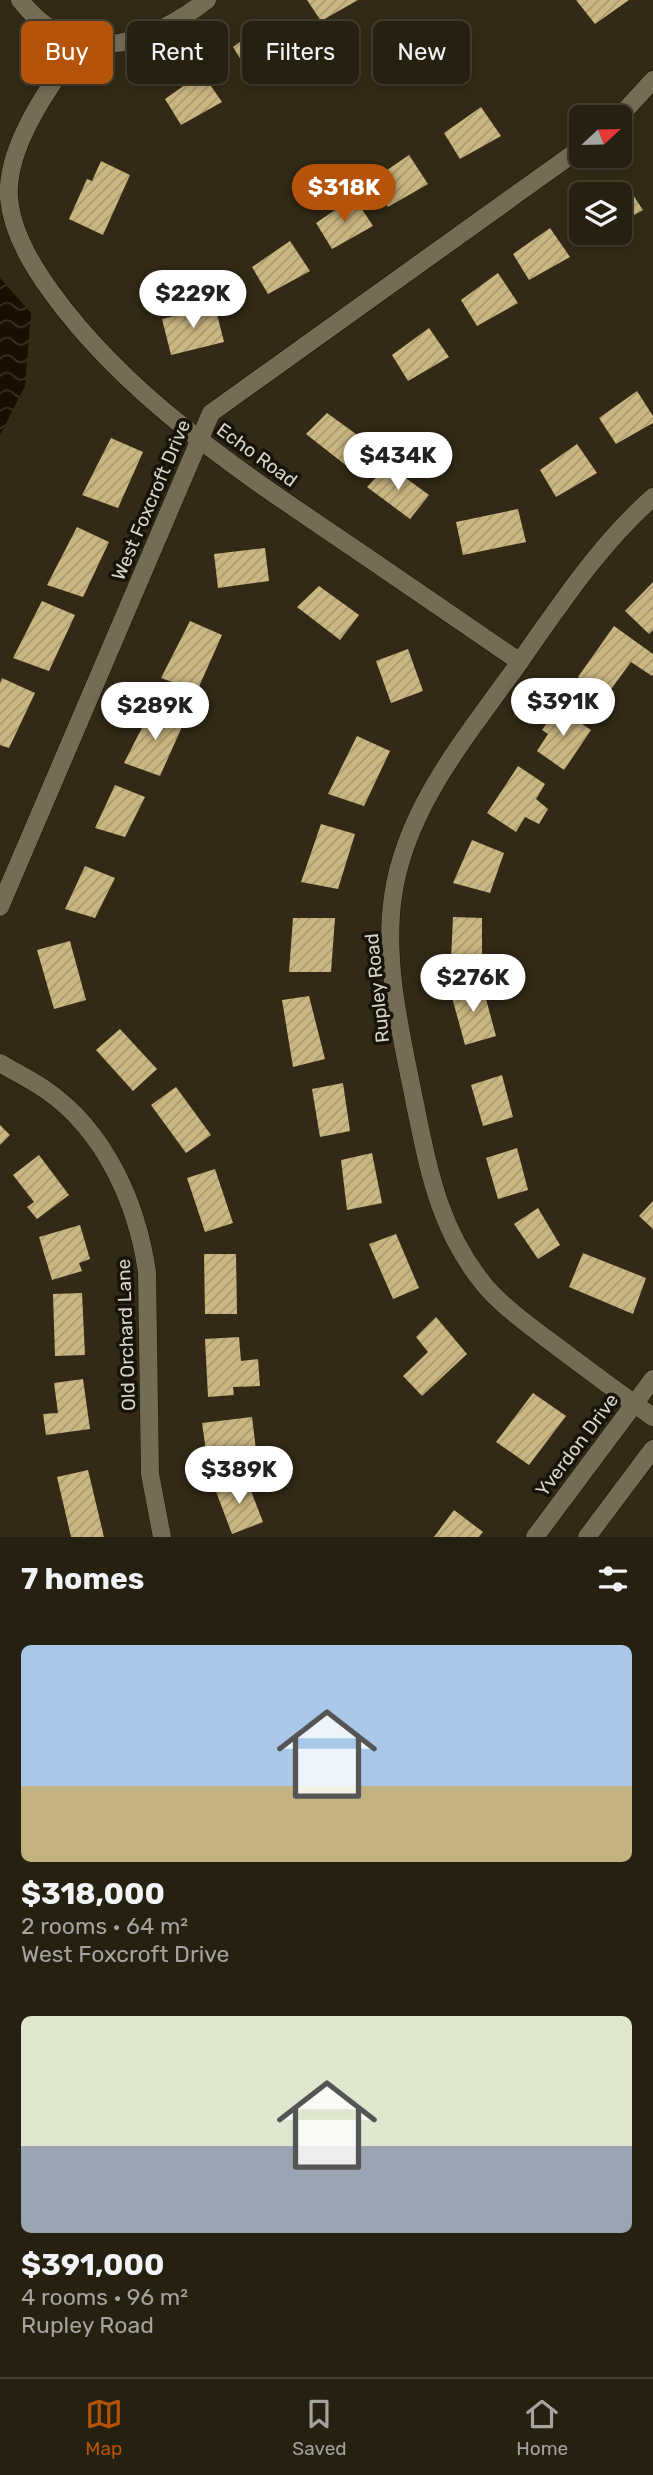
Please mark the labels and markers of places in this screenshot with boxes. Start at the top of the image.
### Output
pin: $318K [295,164,393,224]
pin: $229K [144,270,242,330]
pin: $434K [349,433,447,492]
pin: $391K [514,678,612,738]
pin: $289K [106,682,204,742]
pin: $276K [424,954,522,1014]
pin: $389K [190,1446,288,1506]

